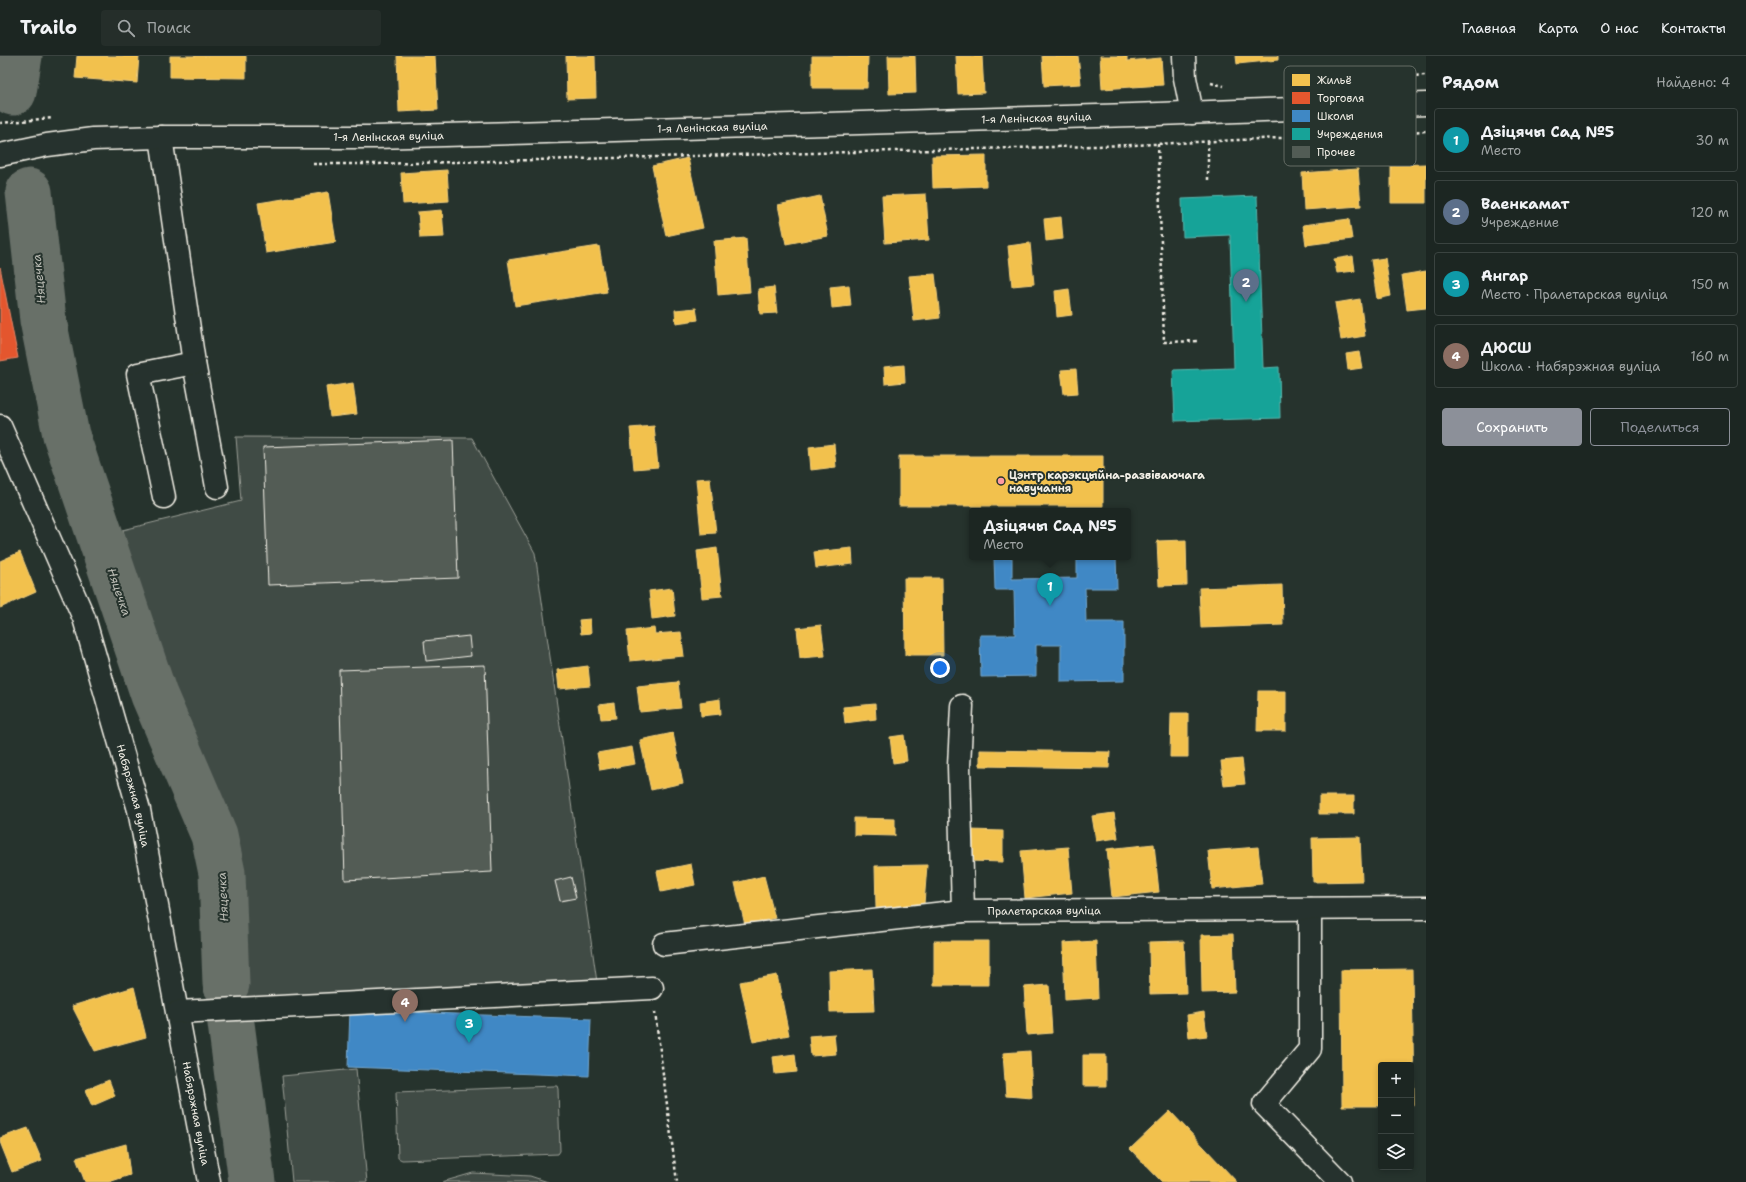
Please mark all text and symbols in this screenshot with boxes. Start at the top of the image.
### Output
search box [101,10,381,46]
text: Trailo [20,15,77,40]
icon: search [115,17,137,39]
text: Поиск [147,18,191,38]
text: Главная [1462,19,1516,37]
text: Карта [1538,19,1578,37]
text: О нас [1600,19,1639,37]
text: Контакты [1661,19,1726,37]
legend [1284,66,1416,166]
text: Рядом [1442,71,1499,93]
text: Жильё [1317,73,1352,88]
text: Найдено: 4 [1656,74,1730,91]
text: Торговля [1317,91,1364,106]
street label: 1-я Ленінская вуліца [981,109,1092,127]
text: Школы [1317,109,1354,124]
street label: 1-я Ленінская вуліца [657,118,768,136]
text: Дзіцячы Сад №5 [1481,122,1614,142]
text: Учреждения [1317,127,1383,142]
street label: 1-я Ленінская вуліца [333,128,444,145]
text: 1 [1453,132,1459,149]
text: 30 m [1695,132,1729,149]
text: Место [1481,142,1521,159]
text: Прочее [1317,145,1355,160]
text: Ваенкамат [1481,194,1569,214]
text: 2 [1451,204,1461,221]
text: 120 m [1691,204,1729,221]
text: Учреждение [1481,214,1559,231]
water label: Няцечка [28,253,50,305]
text: Ангар [1481,266,1528,286]
pin: 2 [1233,269,1259,302]
text: 3 [1451,276,1461,293]
text: 150 m [1691,276,1729,293]
text: Место · Пралетарская вуліца [1481,286,1668,303]
text: ДЮСШ [1481,338,1532,358]
text: 4 [1451,348,1461,365]
text: 160 m [1691,348,1729,365]
text: Школа · Набярэжная вуліца [1481,358,1660,375]
button: Сохранить [1442,408,1582,446]
button: Поделиться [1590,408,1730,446]
place label: Цэнтр карэкцыйна-развіваючага навучання [1009,468,1205,496]
marker: Цэнтр карэкцыйна-развіваючага навучання [996,476,1006,486]
popup [969,508,1131,560]
text: Дзіцячы Сад №5 [983,516,1117,536]
text: Место [983,536,1024,553]
water label: Няцечка [103,566,135,618]
pin: 1 [1037,573,1063,606]
your location [930,658,950,678]
street label: Набярэжная вуліца [113,742,153,848]
water label: Няцечка [214,872,232,922]
street label: Пралетарская вуліца [987,903,1101,918]
pin: 4 [392,989,418,1022]
pin: 3 [456,1010,482,1043]
street label: Набярэжная вуліца [179,1060,213,1167]
map controls [1378,1062,1414,1170]
button: + [1378,1062,1414,1098]
button: − [1378,1098,1414,1134]
button: layers [1378,1134,1414,1170]

